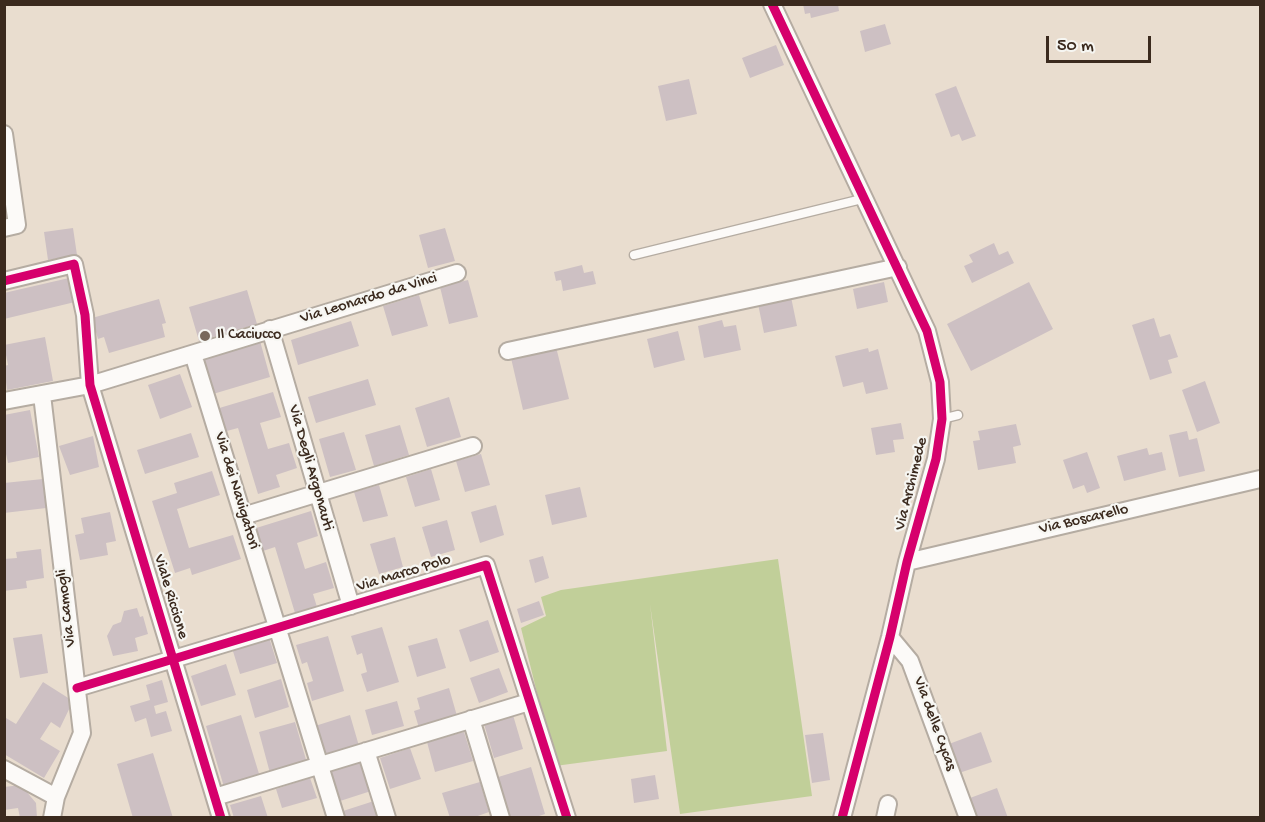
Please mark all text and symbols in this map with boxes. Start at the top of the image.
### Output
scale bar [1049,24,1154,62]
text: 50 m [1057,36,1094,57]
street label: Via Leonardo da Vinci [298,269,440,329]
place label: Il Caciucco [217,326,281,346]
marker: Il Caciucco [198,329,212,343]
street label: Via Degli Argonauti [283,403,337,533]
street label: Via dei Navigatori [209,430,263,552]
street label: Via Archimede [891,436,933,532]
street label: Via Boscarello [1038,500,1130,540]
street label: Via Marco Polo [355,551,453,597]
street label: Viale Riccione [148,553,192,641]
street label: Via Camogli [53,568,81,648]
street label: Via delle Cycas [908,674,960,774]

